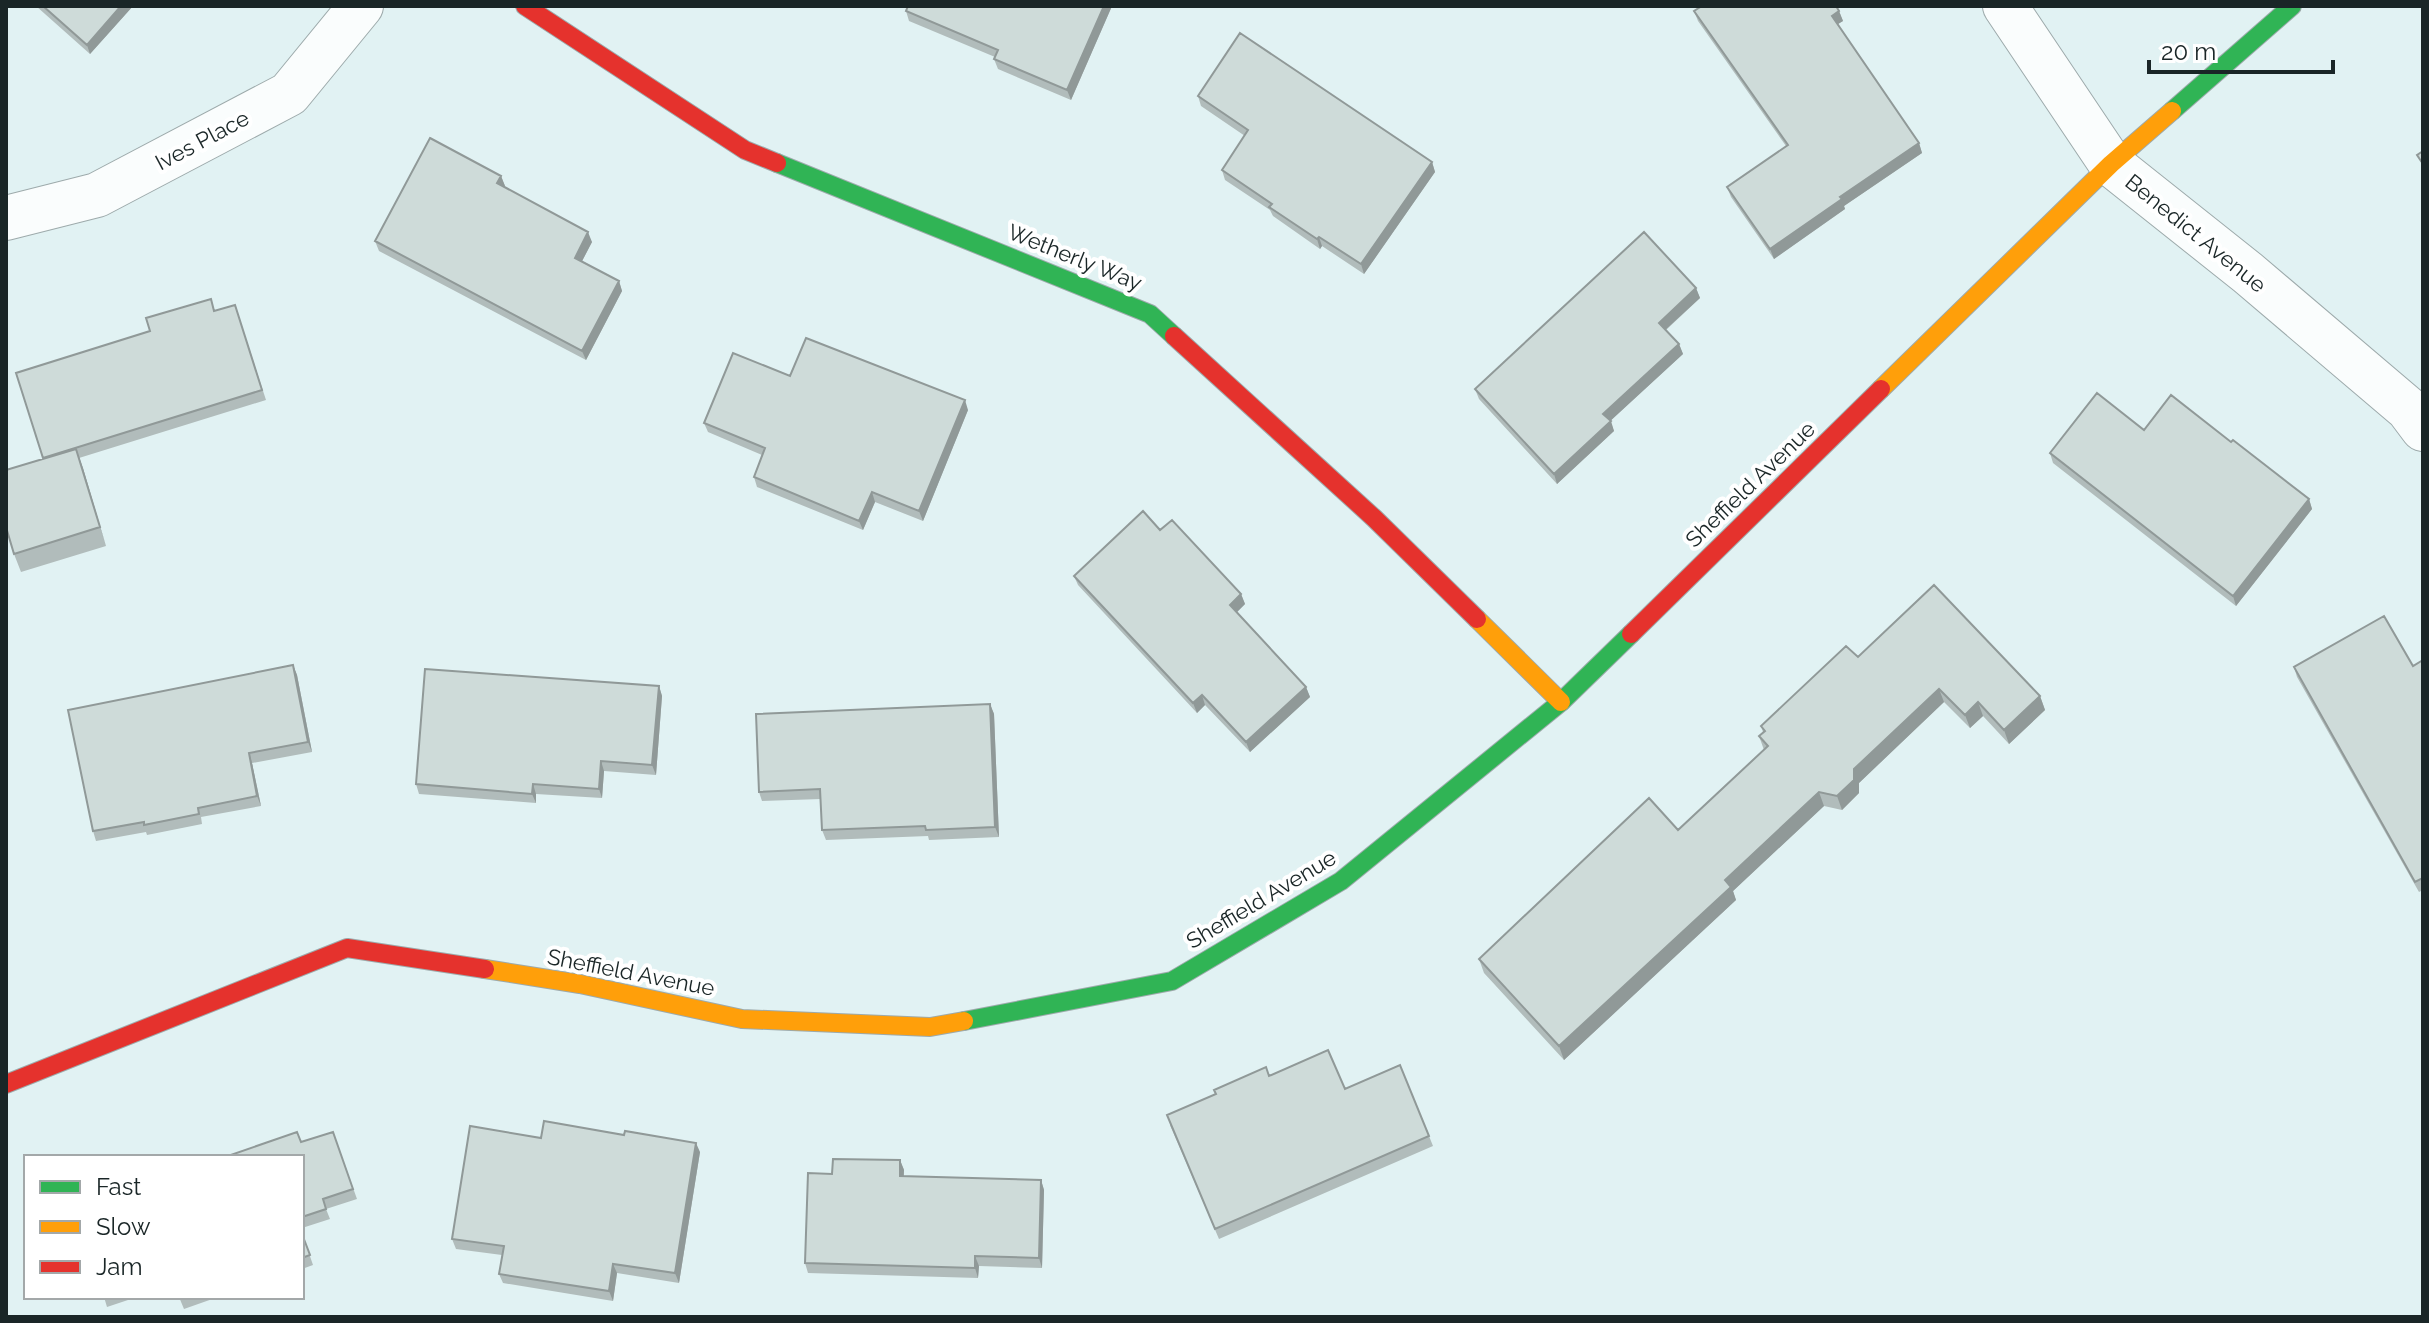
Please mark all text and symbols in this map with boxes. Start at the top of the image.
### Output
scale bar [2149,24,2333,74]
text: 20 m [2161,37,2216,66]
street label: Ives Place [151,104,253,176]
street label: Benedict Avenue [2120,168,2272,298]
street label: Wetherly Way [1004,218,1146,296]
street label: Sheffield Avenue [1680,416,1820,552]
street label: Sheffield Avenue [1182,844,1341,954]
street label: Sheffield Avenue [545,943,717,1001]
legend [24,1155,304,1299]
text: Fast [96,1172,141,1201]
text: Slow [96,1212,151,1241]
text: Jam [96,1252,142,1281]

